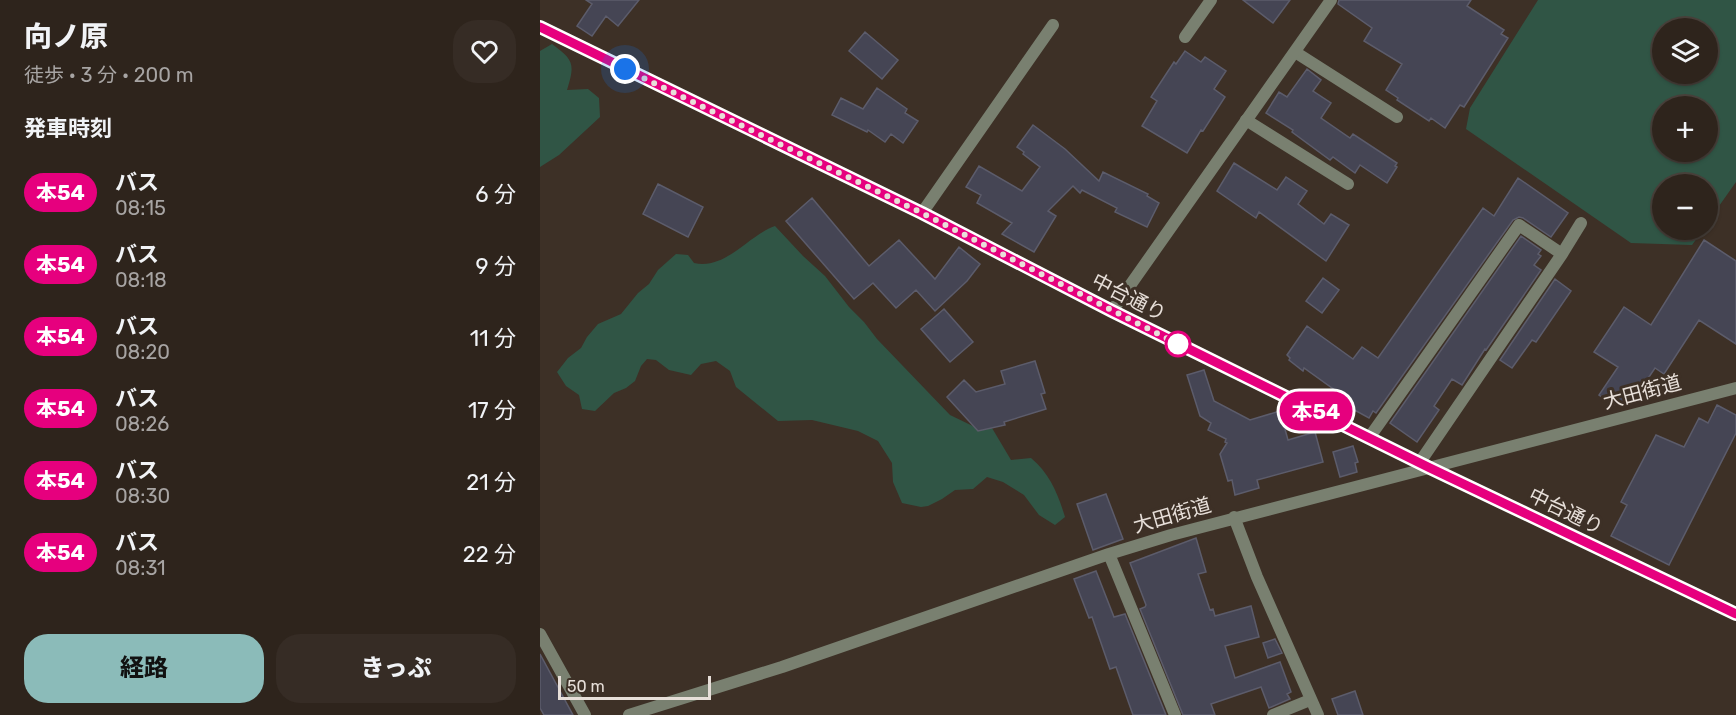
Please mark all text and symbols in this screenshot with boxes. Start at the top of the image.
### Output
map controls [1652,18,1718,240]
button: layers [1652,18,1718,84]
text: 向ノ原 [24,20,108,53]
button: heart [453,20,516,83]
your location [610,54,640,84]
text: 徒歩 · 3 分 · 200 m [24,63,194,87]
button: + [1652,96,1718,162]
text: 発車時刻 [24,115,112,142]
text: バス [115,169,159,196]
button: − [1652,174,1718,240]
text: 本54 [36,180,85,205]
text: 6 分 [475,181,516,208]
text: 08:15 [115,196,166,220]
text: バス [115,241,159,268]
text: 本54 [36,252,85,277]
text: 9 分 [476,253,516,280]
text: 08:18 [115,268,167,292]
street label: 中台通り [1088,268,1170,326]
text: バス [115,313,159,340]
text: 本54 [36,324,85,349]
text: 11 分 [470,325,516,352]
unlabelled marker [1165,331,1191,357]
text: 08:20 [115,340,170,364]
street label: 大田街道 [1600,370,1684,414]
text: バス [115,385,159,412]
line badge: 本54 [1282,392,1350,430]
text: 本54 [36,396,85,421]
text: 17 分 [468,397,516,424]
text: 本54 [1292,399,1340,424]
text: 08:26 [115,412,169,436]
text: バス [115,457,159,484]
text: 本54 [36,468,85,493]
text: 21 分 [466,469,516,496]
street label: 中台通り [1525,483,1607,539]
text: 08:30 [115,484,170,508]
street label: 大田街道 [1130,492,1214,538]
text: バス [115,529,159,556]
text: 本54 [36,540,85,565]
text: 22 分 [463,541,516,568]
text: 08:31 [115,556,166,580]
button: 経路 [24,634,264,703]
button: きっぷ [276,634,516,703]
scale bar [558,673,711,700]
text: 50 m [567,677,605,696]

